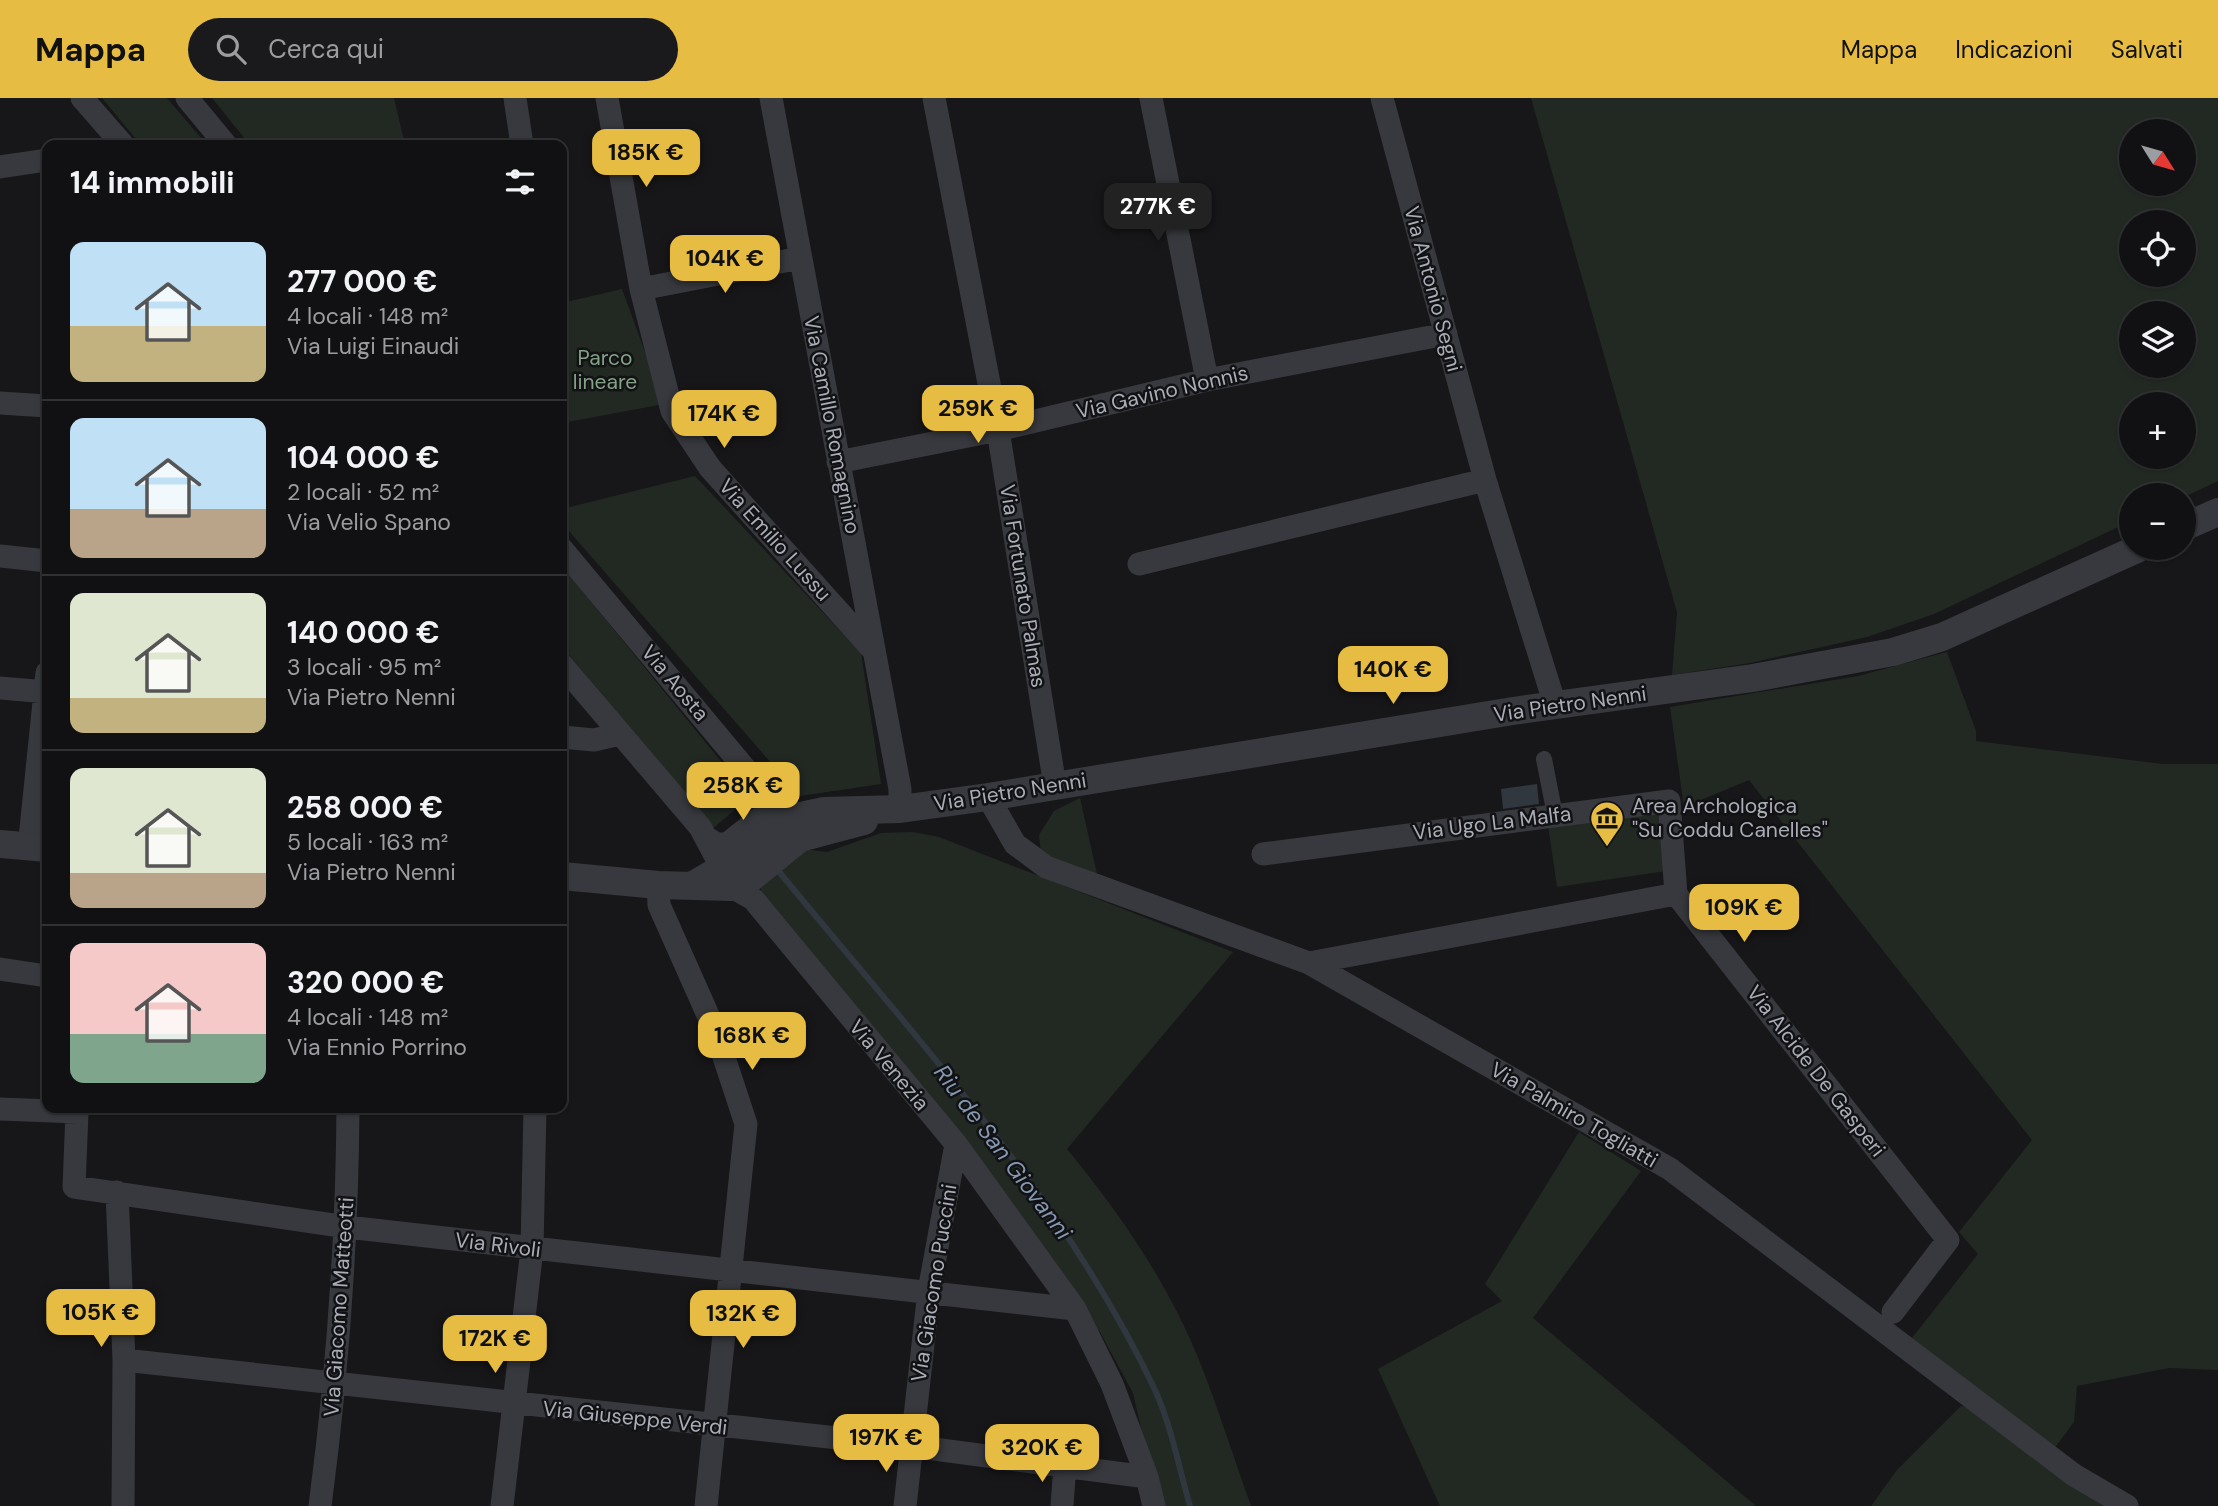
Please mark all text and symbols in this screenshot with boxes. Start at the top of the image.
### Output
search box [188,18,678,81]
text: Mappa [35,28,146,71]
icon: search [212,30,250,68]
text: Cerca qui [268,32,384,66]
text: Mappa [1841,34,1917,65]
text: Indicazioni [1955,34,2073,65]
text: Salvati [2111,34,2183,65]
north arrow [2119,119,2196,196]
map controls [2119,119,2196,560]
pin: 185K € [589,130,703,189]
text: 185K € [608,137,684,167]
text: 14 immobili [70,163,235,202]
icon: filters [501,163,539,201]
pin: 277K € [1101,184,1215,243]
text: 277K € [1120,191,1196,221]
street label: Via Antonio Segni [1397,203,1469,375]
button: locate [2119,210,2196,287]
pin: 104K € [668,236,782,295]
text: 104K € [686,243,764,273]
text: 277 000 € [287,262,437,301]
icon: home [126,270,210,354]
text: 4 locali · 148 m² [287,301,448,331]
button: layers [2119,301,2196,378]
street label: Via Camillo Romagnino [797,314,867,536]
text: Via Luigi Einaudi [287,331,459,361]
park label: Parco lineare [573,344,637,396]
street label: Via Gavino Nonnis [1073,359,1251,425]
pin: 259K € [921,386,1035,445]
pin: 174K € [667,390,781,450]
button: + [2119,392,2196,469]
text: 259K € [938,393,1018,423]
text: 174K € [687,398,761,428]
text: 104 000 € [287,438,440,477]
icon: home [126,446,210,530]
street label: Via Emilio Lussu [713,473,837,607]
text: 2 locali · 52 m² [287,477,439,507]
street label: Via Fortunato Palmas [993,483,1053,689]
button: − [2119,483,2196,560]
text: Via Velio Spano [287,507,451,537]
text: 140 000 € [287,613,440,652]
icon: home [126,621,210,705]
street label: Via Aosta [635,639,715,727]
pin: 140K € [1336,646,1450,706]
text: 3 locali · 95 m² [287,652,441,682]
text: 140K € [1354,654,1432,684]
street label: Via Pietro Nenni [1492,679,1648,729]
text: Via Pietro Nenni [287,682,456,712]
pin: 258K € [686,762,800,822]
street label: Via Pietro Nenni [932,766,1088,818]
text: 258K € [703,770,783,800]
text: 258 000 € [287,788,443,827]
place label: Area Archologica "Su Coddu Canelles" [1632,792,1828,844]
icon: home [126,796,210,880]
street label: Via Ugo La Malfa [1411,799,1573,847]
museum icon: Area Archologica "Su Coddu Canelles" [1588,799,1626,848]
text: 5 locali · 163 m² [287,827,448,857]
text: Via Pietro Nenni [287,857,456,887]
pin: 109K € [1687,884,1801,944]
text: 109K € [1705,892,1783,922]
text: 320 000 € [287,963,445,1002]
icon: home [126,971,210,1055]
street label: Via Alcide De Gasperi [1740,980,1892,1162]
text: 4 locali · 148 m² [287,1002,448,1032]
pin: 168K € [695,1012,809,1072]
street label: Via Venezia [843,1014,935,1116]
text: 168K € [714,1020,790,1050]
text: Via Ennio Porrino [287,1032,467,1062]
street label: Via Palmiro Togliatti [1485,1056,1663,1174]
water label: Riu de San Giovanni [927,1058,1079,1246]
street label: Via Giacomo Puccini [905,1182,963,1384]
street label: Via Giacomo Matteotti [317,1196,361,1418]
street label: Via Rivoli [453,1226,543,1264]
pin: 105K € [44,1290,158,1349]
pin: 132K € [686,1290,800,1350]
text: 105K € [62,1297,140,1327]
text: 132K € [706,1298,780,1328]
pin: 172K € [438,1316,552,1375]
text: 172K € [459,1323,531,1353]
street label: Via Giuseppe Verdi [541,1394,729,1442]
pin: 197K € [829,1414,943,1474]
text: 197K € [849,1422,923,1452]
pin: 320K € [985,1424,1099,1484]
text: 320K € [1001,1432,1083,1462]

